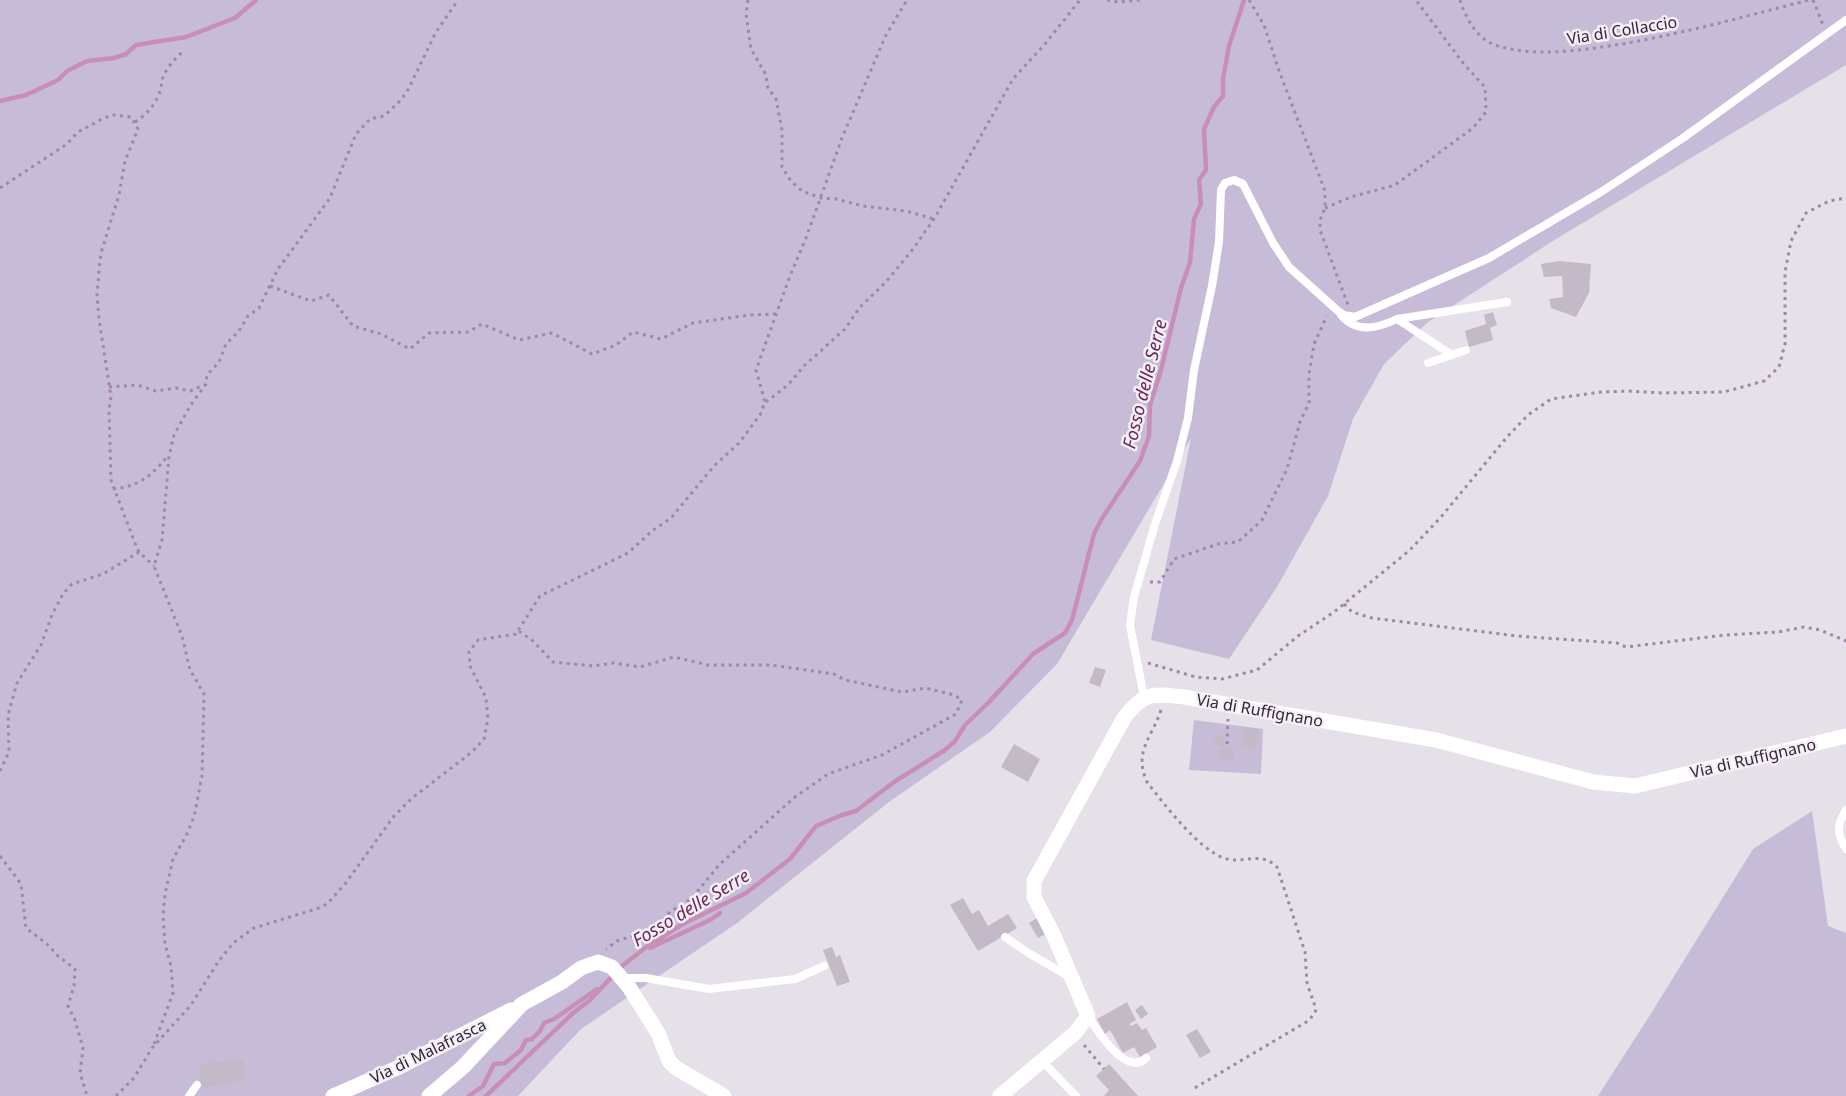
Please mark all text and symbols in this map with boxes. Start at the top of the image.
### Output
street label: Via di Collaccio [1565,10,1679,50]
water label: Fosso delle Serre [1116,317,1172,451]
street label: Via di Ruffignano [1195,688,1325,732]
street label: Via di Ruffignano [1688,733,1818,783]
water label: Fosso delle Serre [628,863,753,952]
street label: Via di Malafrasca [366,1013,490,1089]

